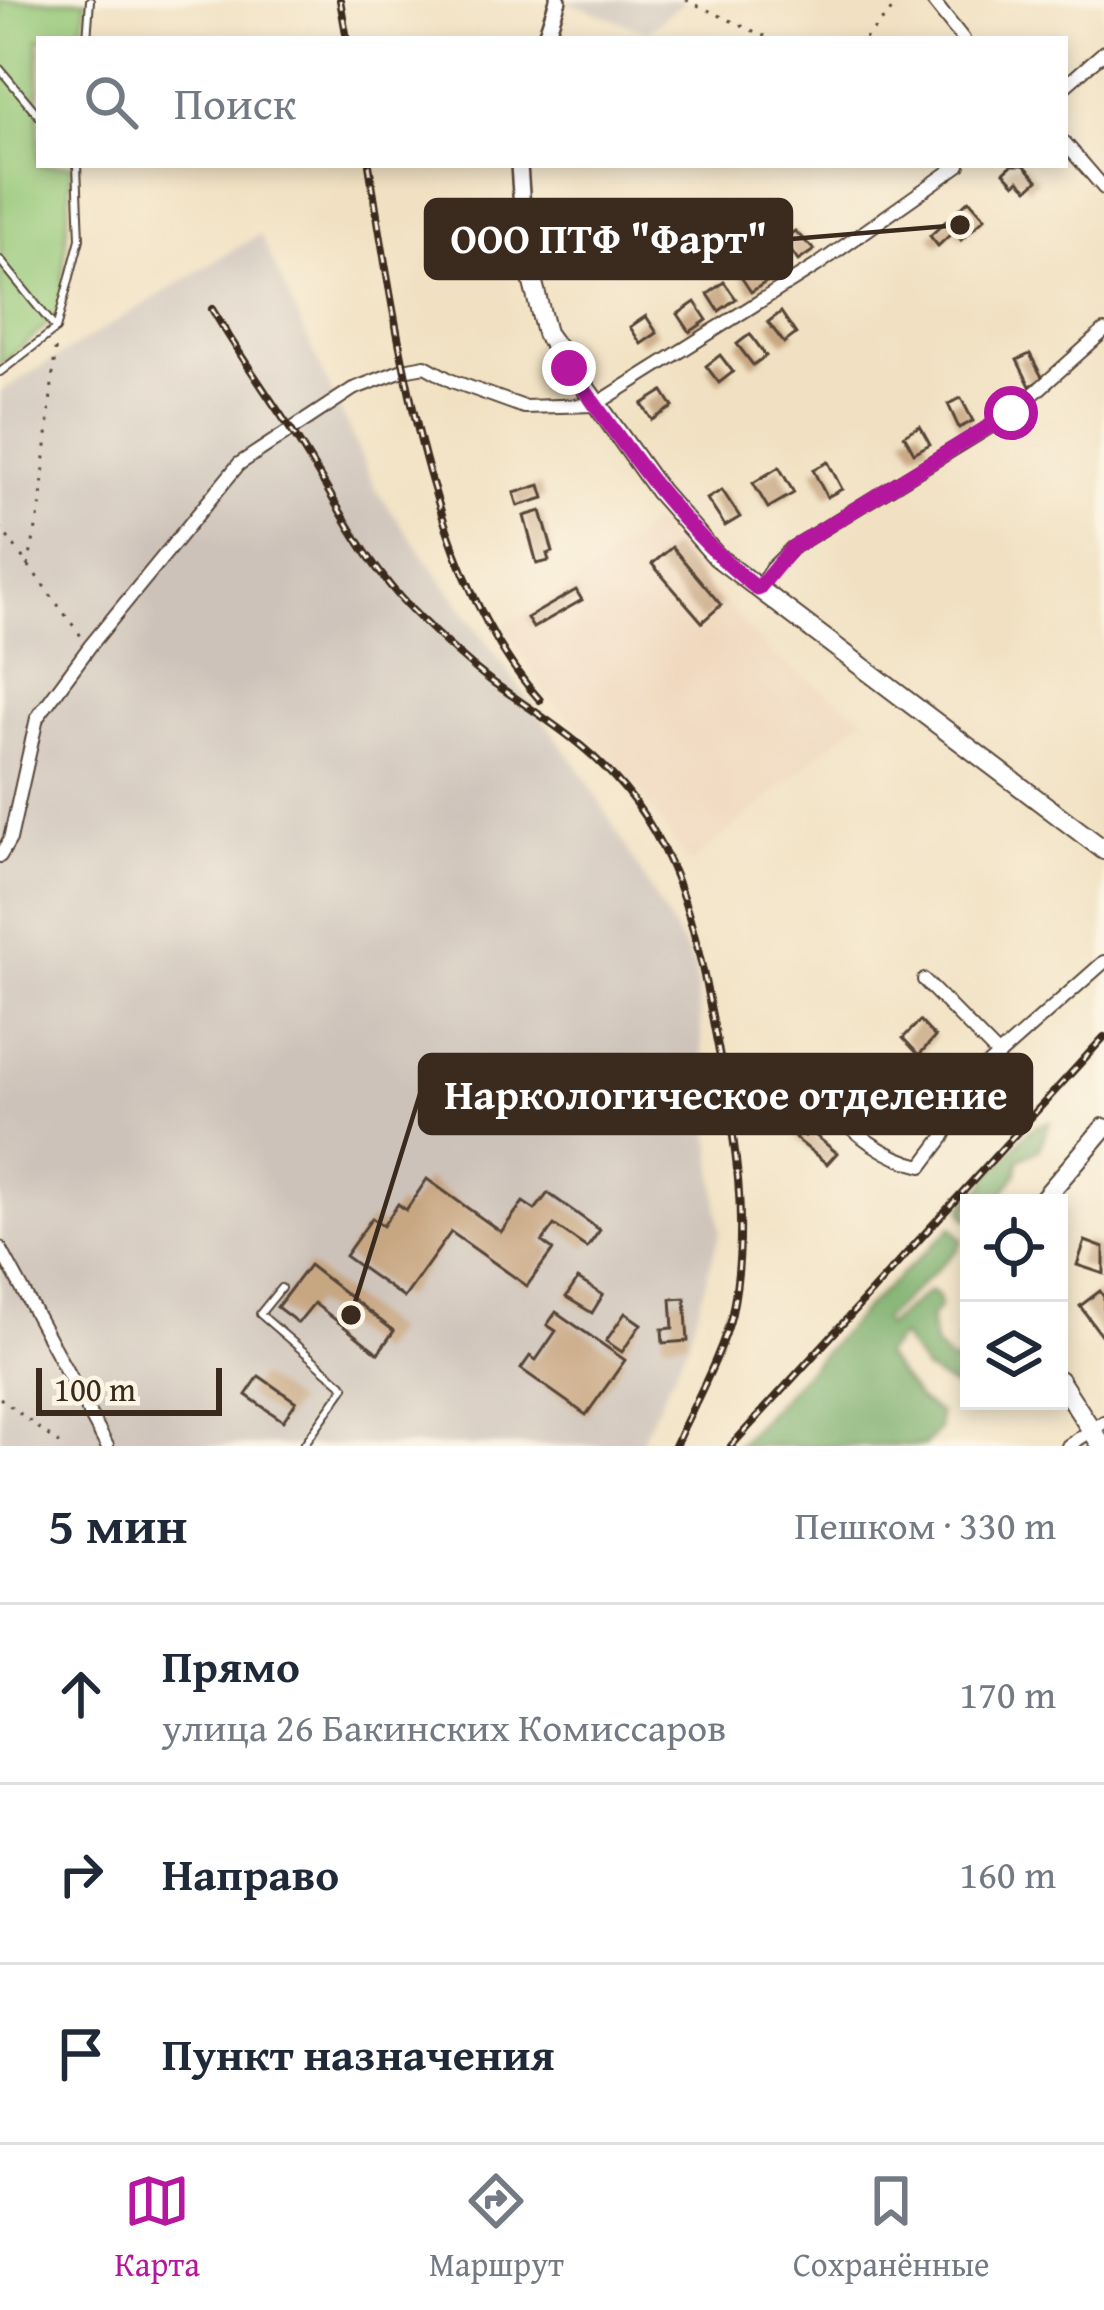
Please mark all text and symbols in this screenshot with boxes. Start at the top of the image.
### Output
search box [36,36,1068,168]
icon: search [78,69,144,135]
text: Поиск [174,70,296,135]
callout: ООО ПТФ "Фарт" [426,200,791,278]
text: ООО ПТФ "Фарт" [451,207,767,268]
route end [542,341,596,395]
route start [984,386,1038,440]
callout: Наркологическое отделение [420,1055,1031,1133]
text: Наркологическое отделение [444,1063,1008,1124]
map controls [960,1194,1068,1410]
button: locate [960,1194,1068,1302]
button: layers [960,1302,1068,1410]
scale bar [36,1362,222,1415]
text: 100 m [54,1365,136,1413]
text: 5 мин [48,1487,187,1562]
text: Пешком · 330 m [794,1496,1056,1553]
text: Прямо [162,1633,300,1698]
icon: ahead [48,1661,114,1727]
text: 170 m [959,1665,1056,1722]
text: улица 26 Бакинских Комиссаров [162,1698,726,1755]
icon: right [48,1841,114,1907]
text: Направо [162,1841,339,1906]
text: 160 m [959,1845,1056,1902]
icon: arrive [48,2021,114,2087]
text: Пункт назначения [162,2021,555,2086]
tab: Карта [115,2168,200,2288]
tab: Маршрут [429,2168,564,2288]
tab: Сохранённые [793,2168,990,2288]

